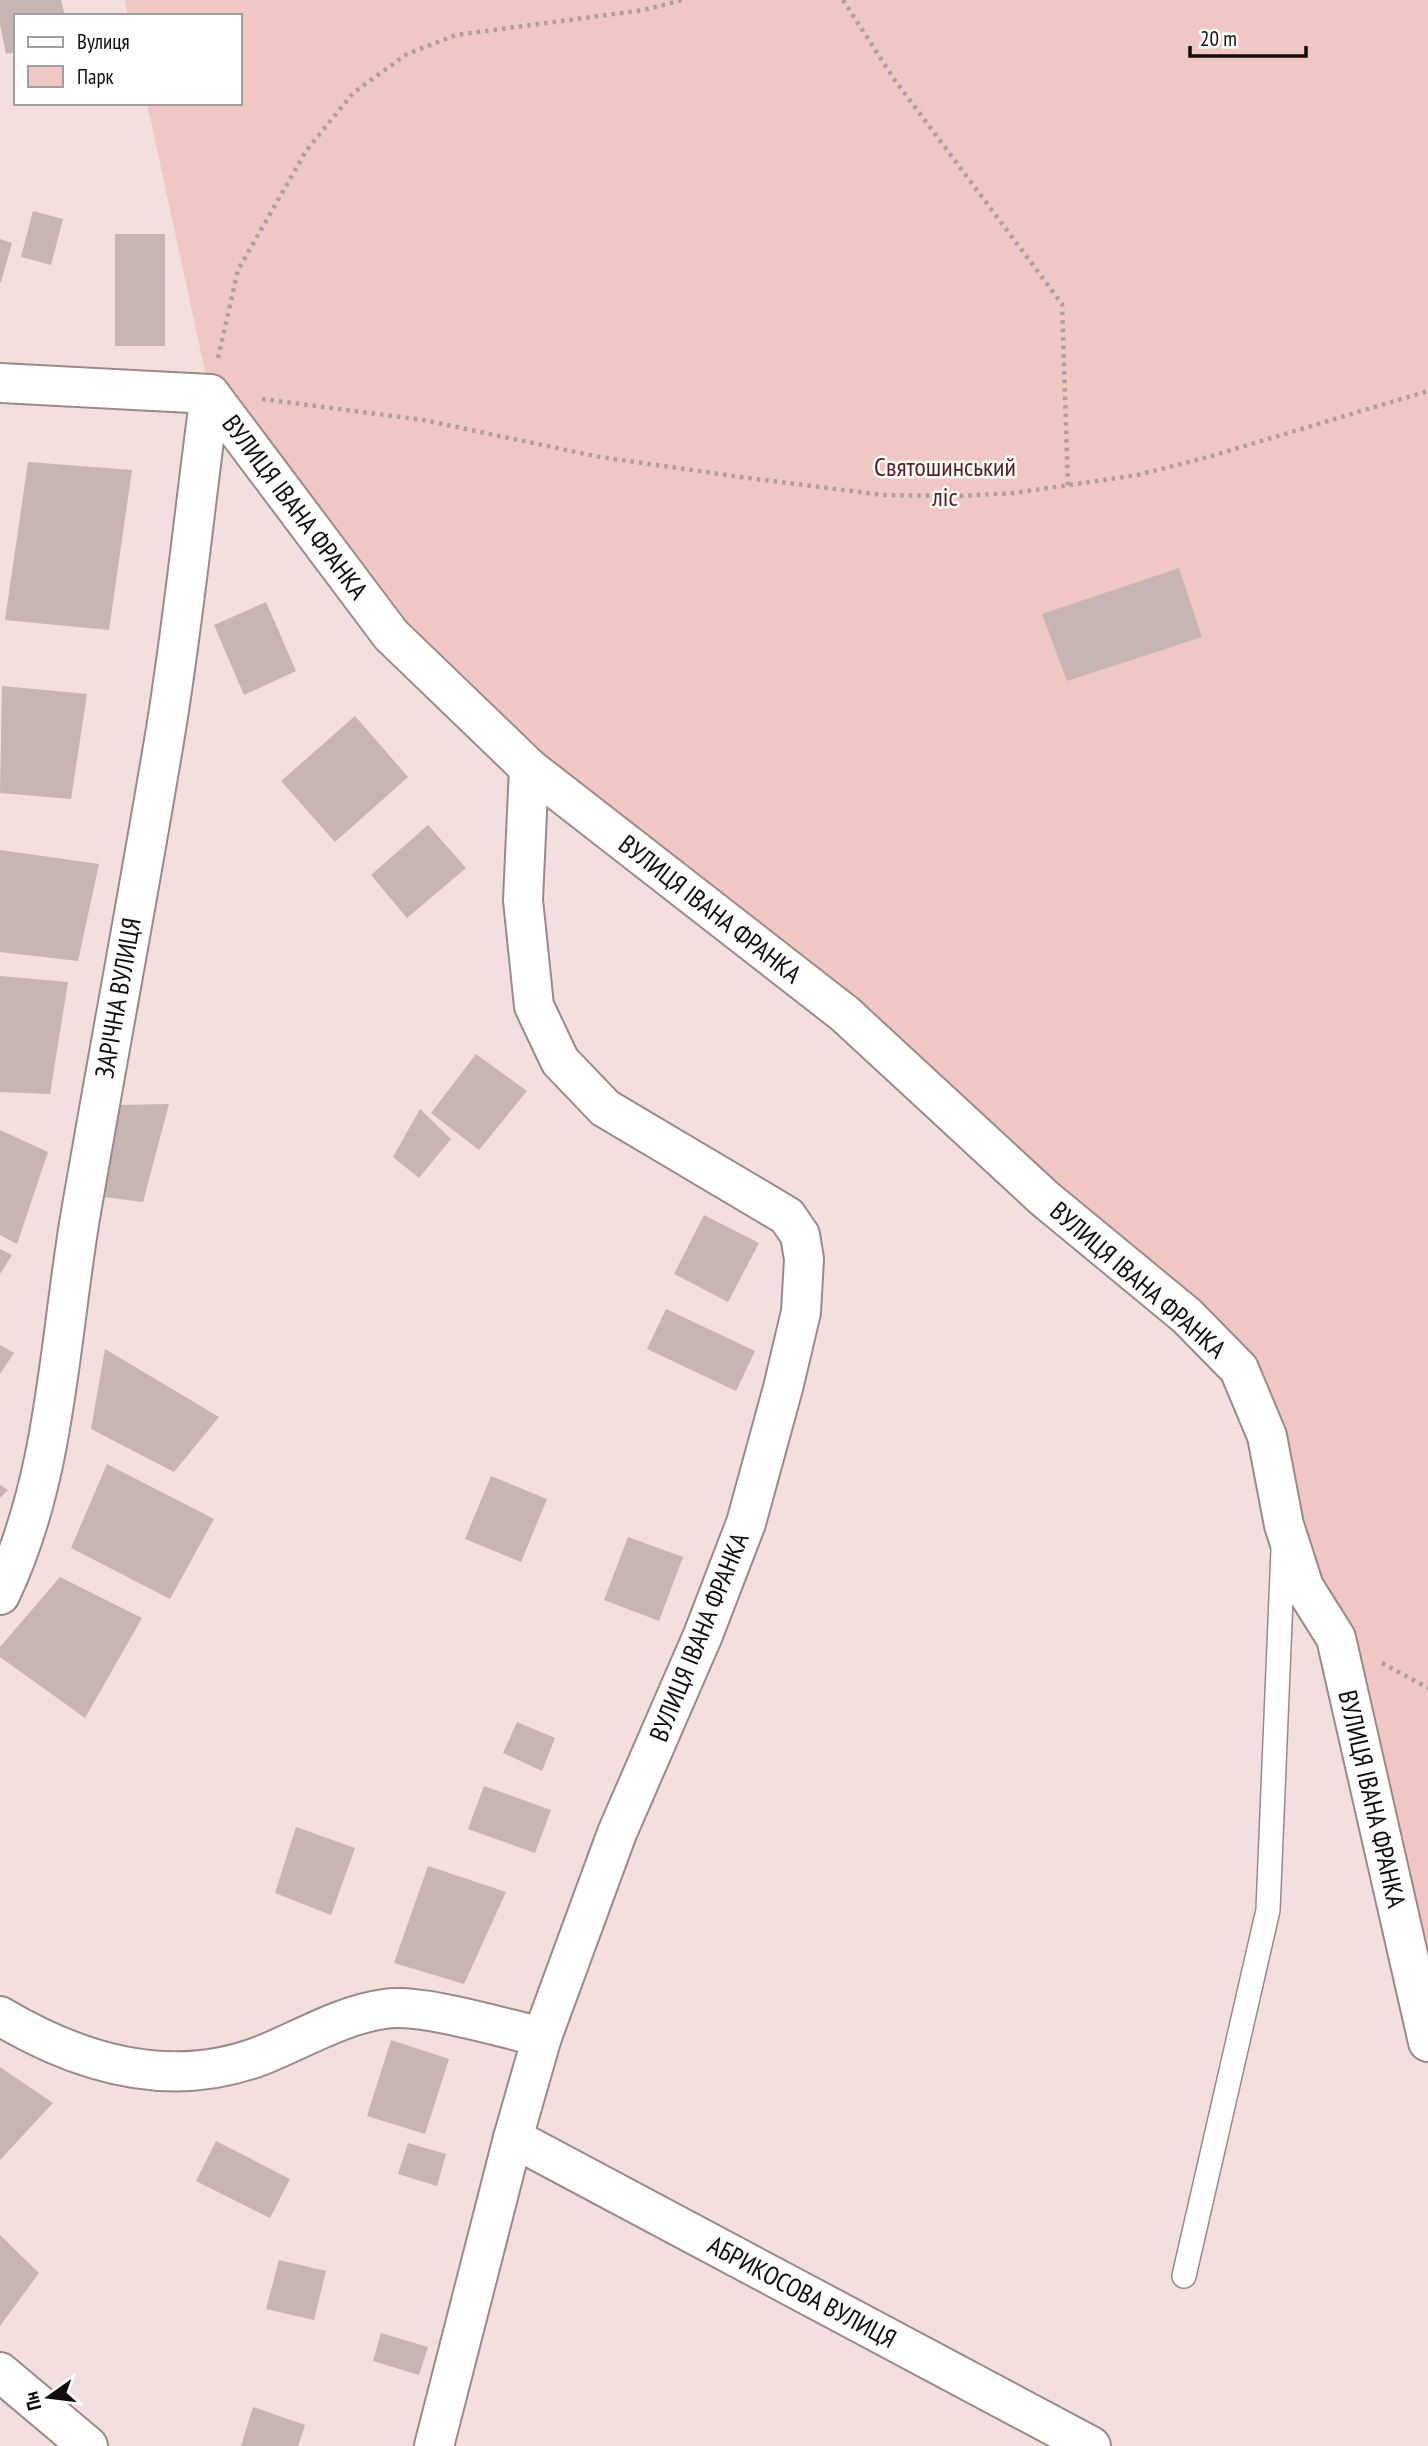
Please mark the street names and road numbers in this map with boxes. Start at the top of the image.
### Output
street label: ВУЛИЦЯ ІВАНА ФРАНКА [215,408,376,606]
street label: ВУЛИЦЯ ІВАНА ФРАНКА [613,827,809,990]
street label: ЗАРІЧНА ВУЛИЦЯ [87,915,148,1081]
street label: ВУЛИЦЯ ІВАНА ФРАНКА [1044,1194,1234,1365]
street label: ВУЛИЦЯ ІВАНА ФРАНКА [642,1527,756,1746]
street label: ВУЛИЦЯ ІВАНА ФРАНКА [1331,1687,1414,1912]
street label: АБРИКОСОВА ВУЛИЦЯ [702,2228,902,2355]

